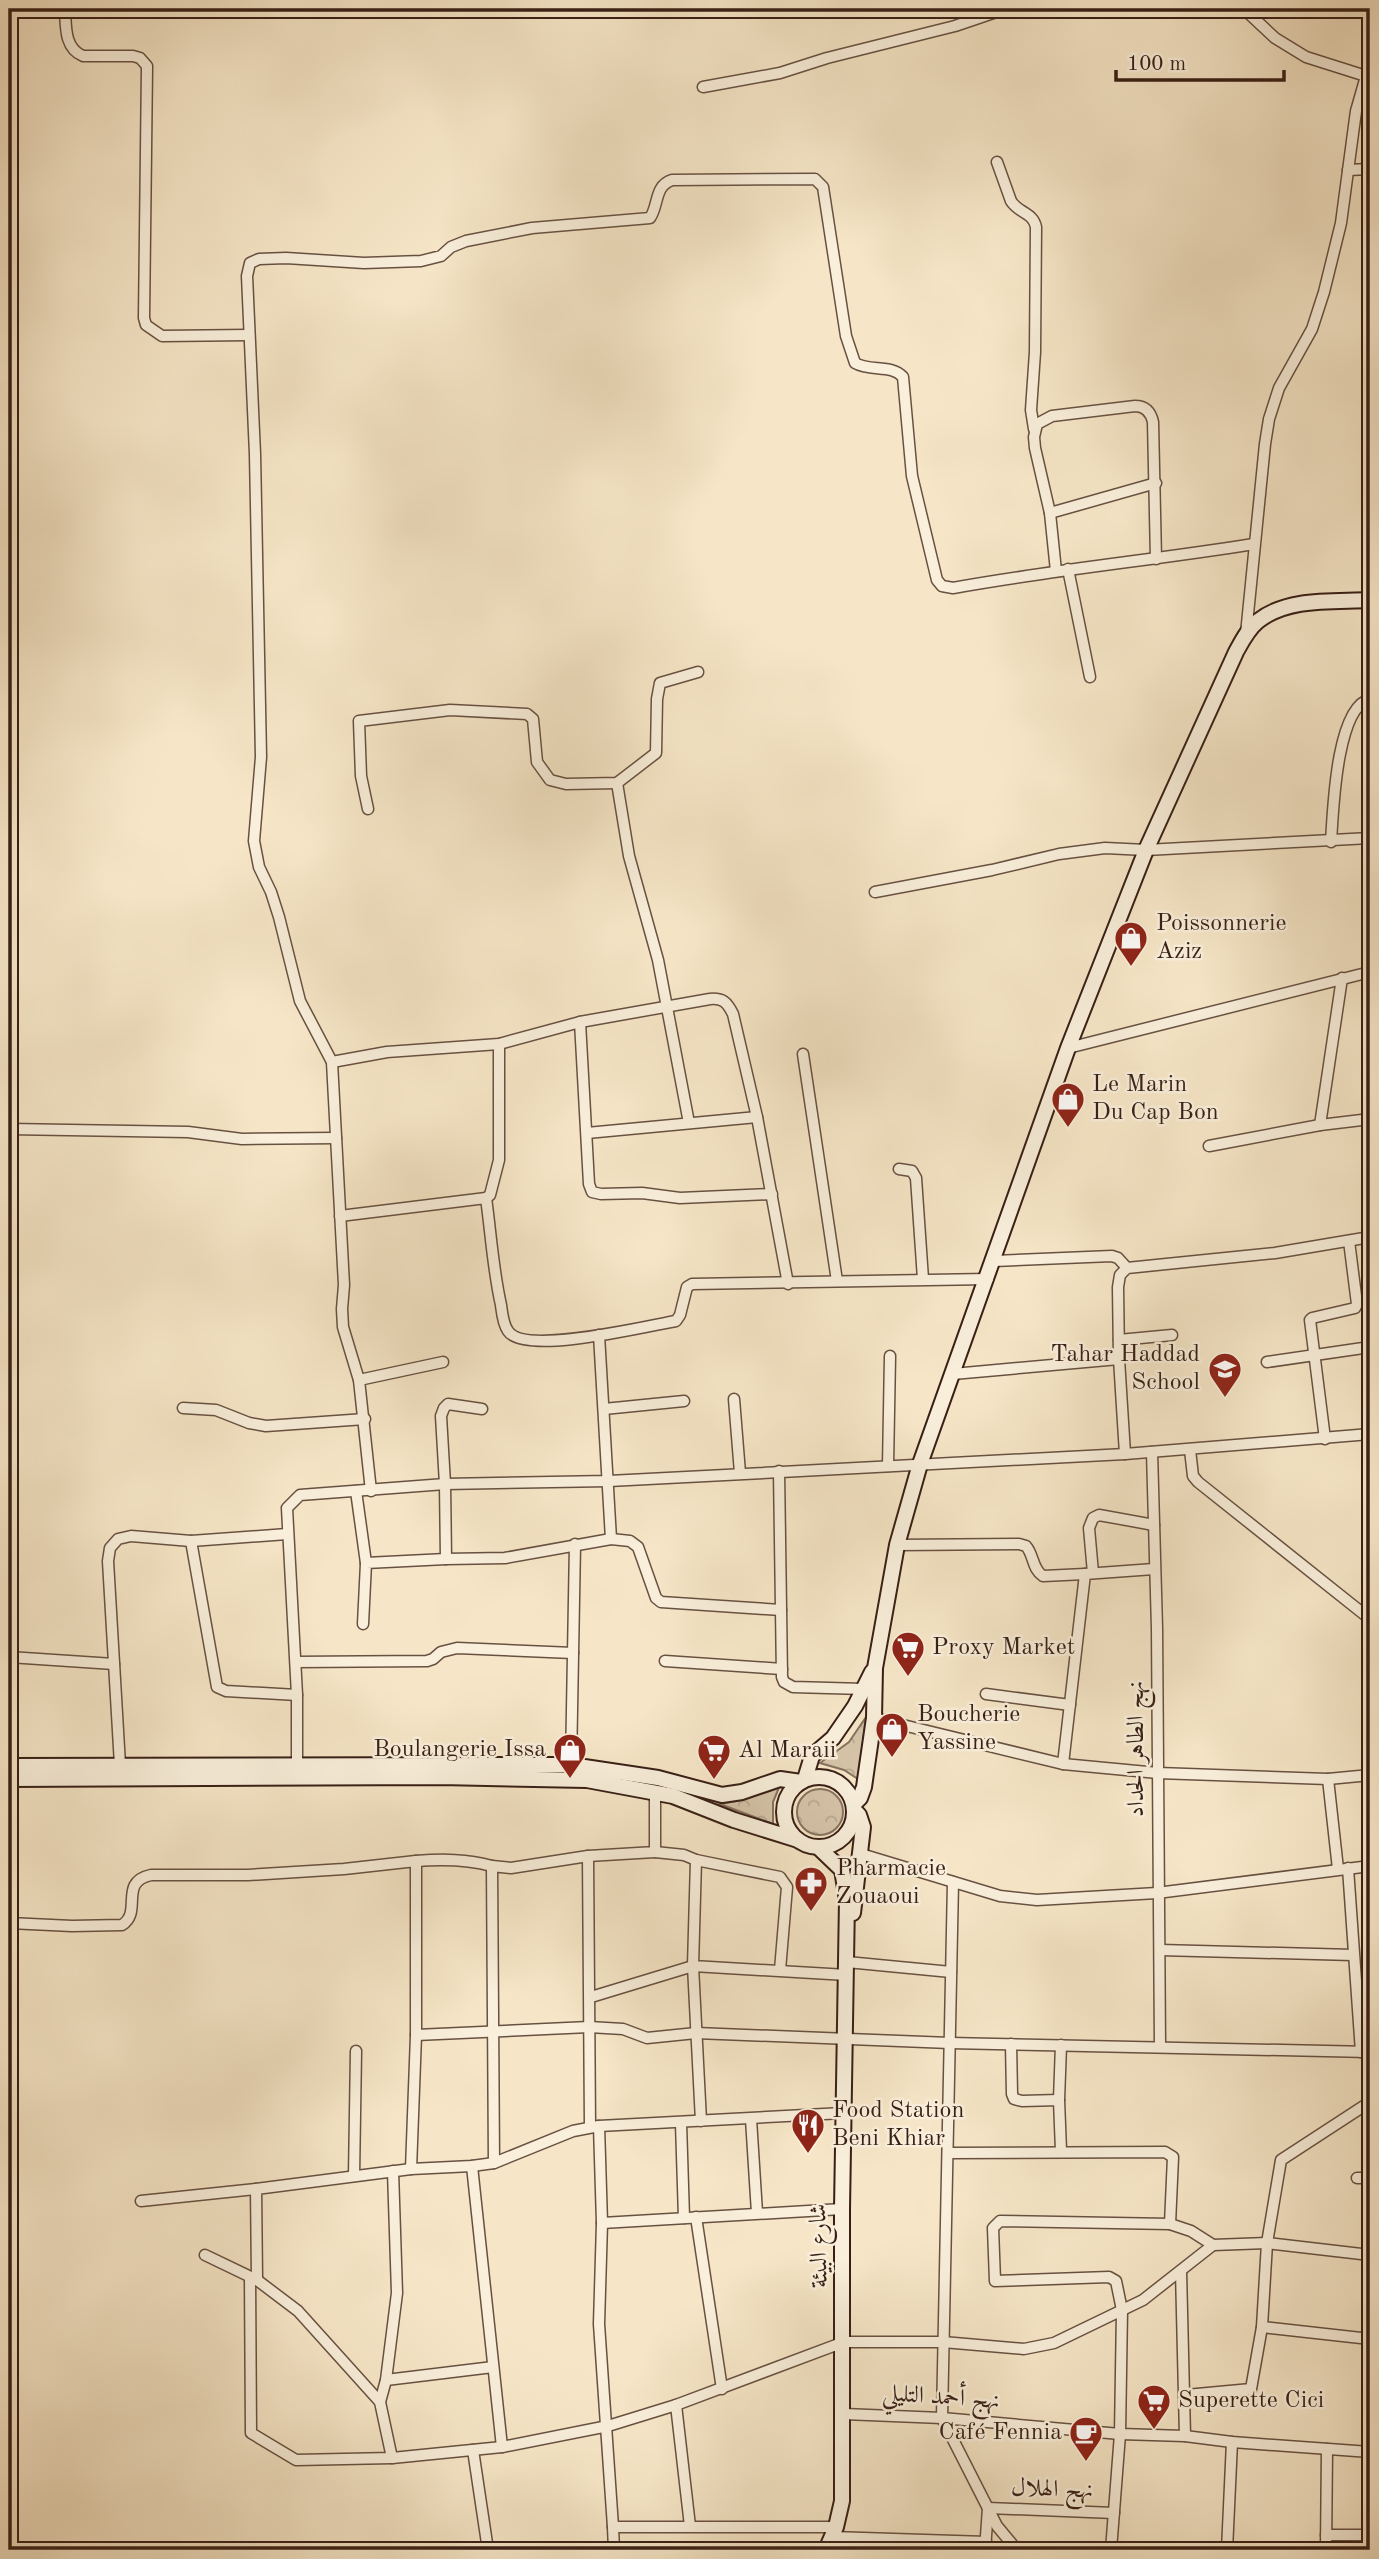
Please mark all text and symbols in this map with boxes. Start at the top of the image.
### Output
scale bar [1116,38,1284,82]
text: 100 m [1127,54,1186,75]
place label: Poissonnerie Aziz [1156,912,1287,964]
shop icon: Poissonnerie Aziz [1112,919,1150,968]
place label: Le Marin Du Cap Bon [1092,1073,1219,1125]
shop icon: Le Marin Du Cap Bon [1049,1080,1087,1129]
place label: Tahar Haddad School [1051,1343,1200,1395]
school or university icon: Tahar Haddad School [1206,1350,1244,1399]
supermarket icon: Proxy Market [889,1629,927,1678]
place label: Proxy Market [932,1636,1075,1660]
street label: نهج الطاهر الحداد [1125,1681,1156,1817]
place label: Boucherie Yassine [917,1703,1020,1755]
shop icon: Boucherie Yassine [873,1710,911,1759]
shop icon: Boulangerie Issa [551,1731,589,1780]
supermarket icon: Al Maraii [695,1732,733,1781]
place label: Boulangerie Issa [373,1738,546,1762]
place label: Al Maraii [738,1739,836,1763]
place label: Pharmacie Zouaoui [836,1857,946,1909]
pharmacy icon: Pharmacie Zouaoui [792,1864,830,1913]
place label: Food Station Beni Khiar [832,2099,964,2151]
restaurant icon: Food Station Beni Khiar [789,2106,827,2155]
street label: شارع البيئة [807,2203,839,2288]
street label: نهج أحمد التليلي [881,2375,1001,2423]
supermarket icon: Superette Cici [1135,2382,1173,2431]
place label: Superette Cici [1178,2389,1324,2413]
cafe icon: Café Fennia [1067,2414,1105,2463]
place label: Café Fennia [939,2421,1062,2445]
street label: نهج الهلال [1010,2477,1094,2510]

